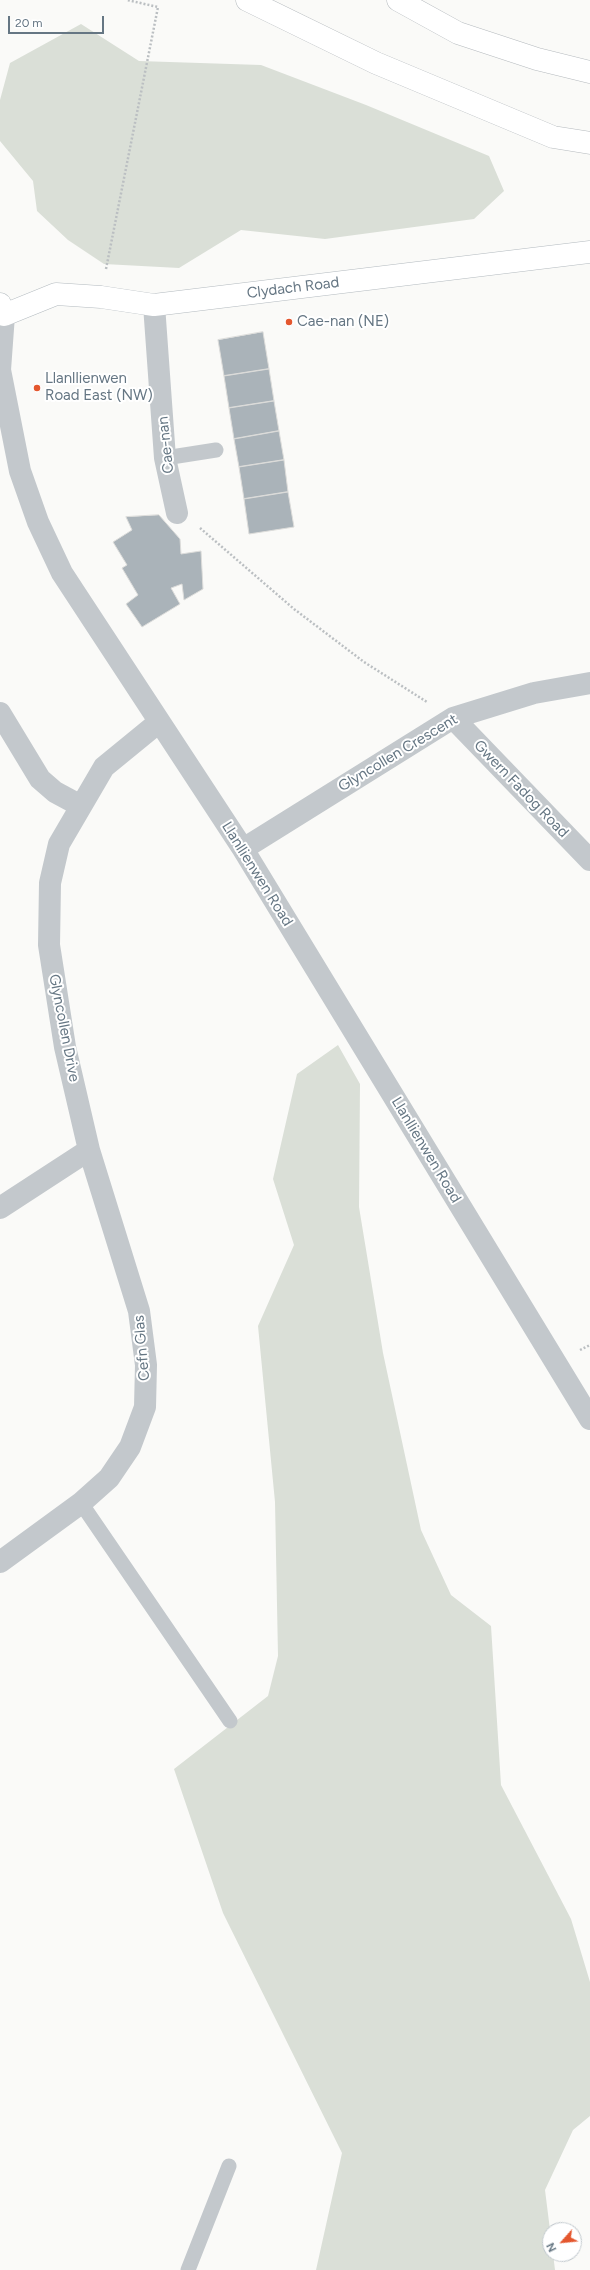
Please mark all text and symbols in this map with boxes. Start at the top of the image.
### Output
scale bar [10,8,106,34]
text: 20 m [15,16,43,30]
street label: Clydach Road [246,273,340,303]
place label: Cae-nan (NE) [297,313,389,331]
marker: Cae-nan (NE) [284,317,294,327]
place label: Llanllienwen Road East (NW) [45,370,153,405]
marker: Llanllienwen Road East (NW) [32,383,42,393]
street label: Cae-nan [154,416,178,474]
street label: Glyncollen Crescent [335,710,461,796]
street label: Gwern Fadog Road [470,737,572,841]
street label: Llanllienwen Road [218,818,296,930]
street label: Glyncollen Drive [45,973,83,1083]
street label: Llanllienwen Road [387,1094,465,1206]
street label: Cefn Glas [130,1314,154,1382]
north arrow [542,2222,582,2262]
text: N [544,2240,559,2254]

